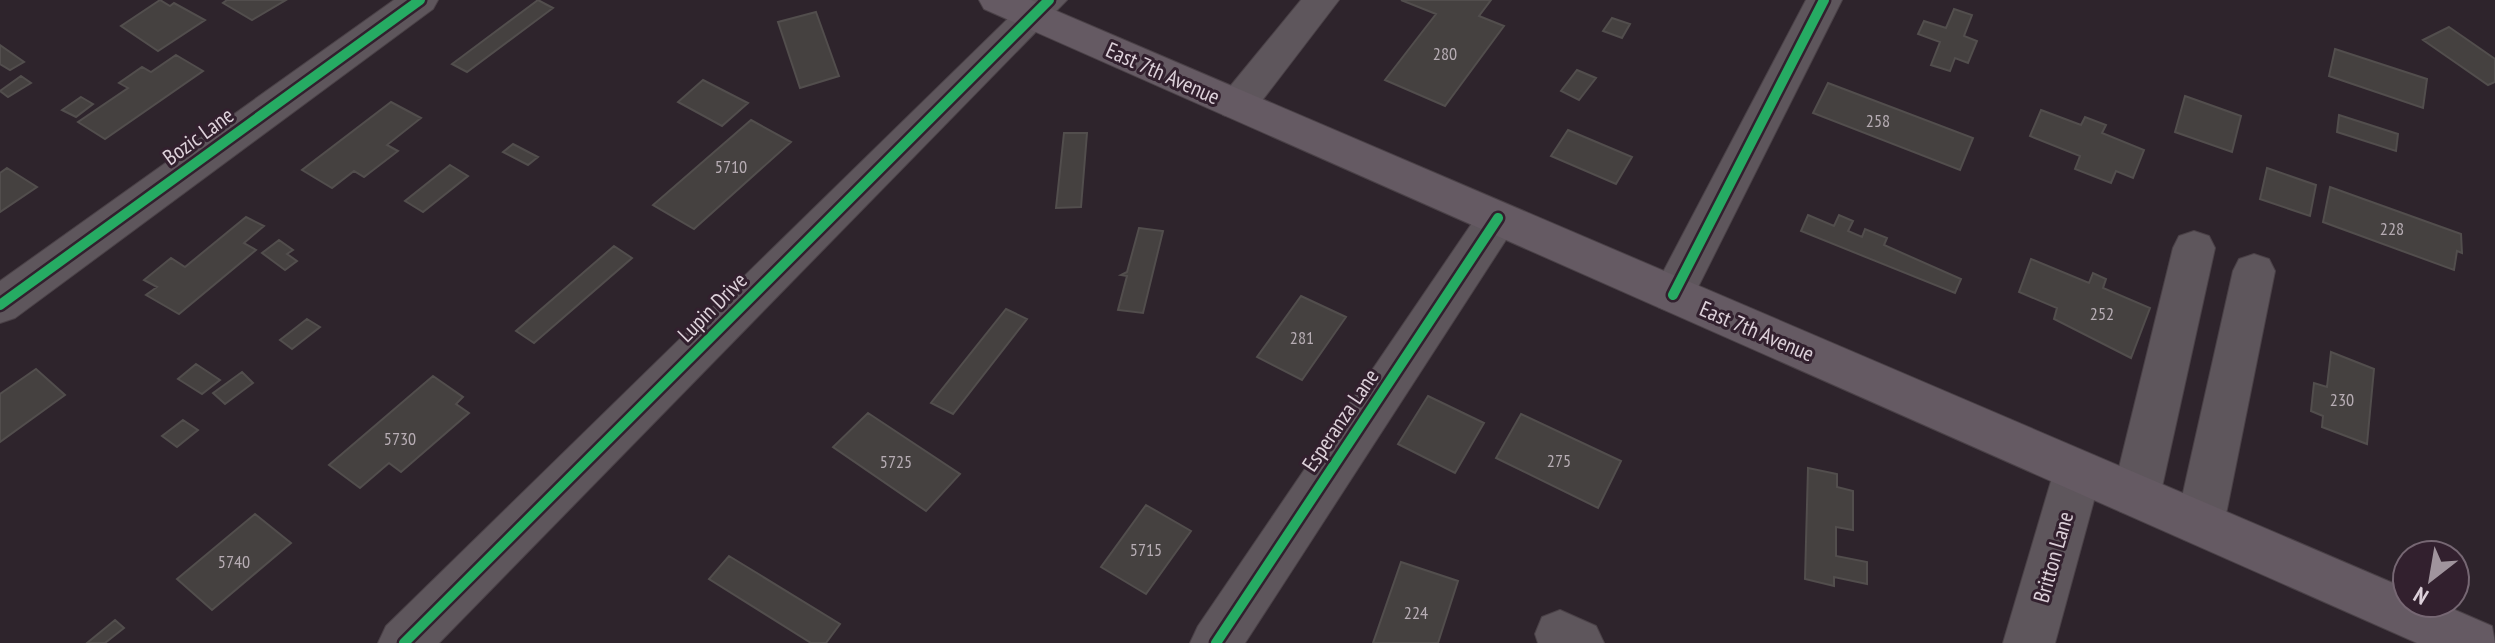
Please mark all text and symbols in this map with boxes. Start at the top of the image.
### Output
street label: East 7th Avenue [1102,35,1224,111]
house number: 280 [1433,42,1457,65]
street label: Bozic Lane [157,101,239,171]
house number: 258 [1866,109,1890,132]
house number: 5710 [715,155,747,178]
house number: 228 [2380,217,2404,240]
street label: Lupin Drive [671,266,753,348]
street label: East 7th Avenue [1696,294,1818,368]
house number: 252 [2090,302,2114,325]
house number: 281 [1290,326,1314,349]
street label: Esperanza Lane [1295,363,1385,477]
house number: 230 [2330,388,2354,411]
house number: 5730 [384,427,416,450]
house number: 275 [1547,449,1571,472]
house number: 5725 [880,450,912,473]
street label: Britton Lane [2027,508,2079,606]
house number: 5715 [1130,538,1162,561]
north arrow [2391,539,2471,619]
house number: 5740 [218,550,250,573]
text: N [2408,581,2433,611]
house number: 224 [1404,601,1428,624]

